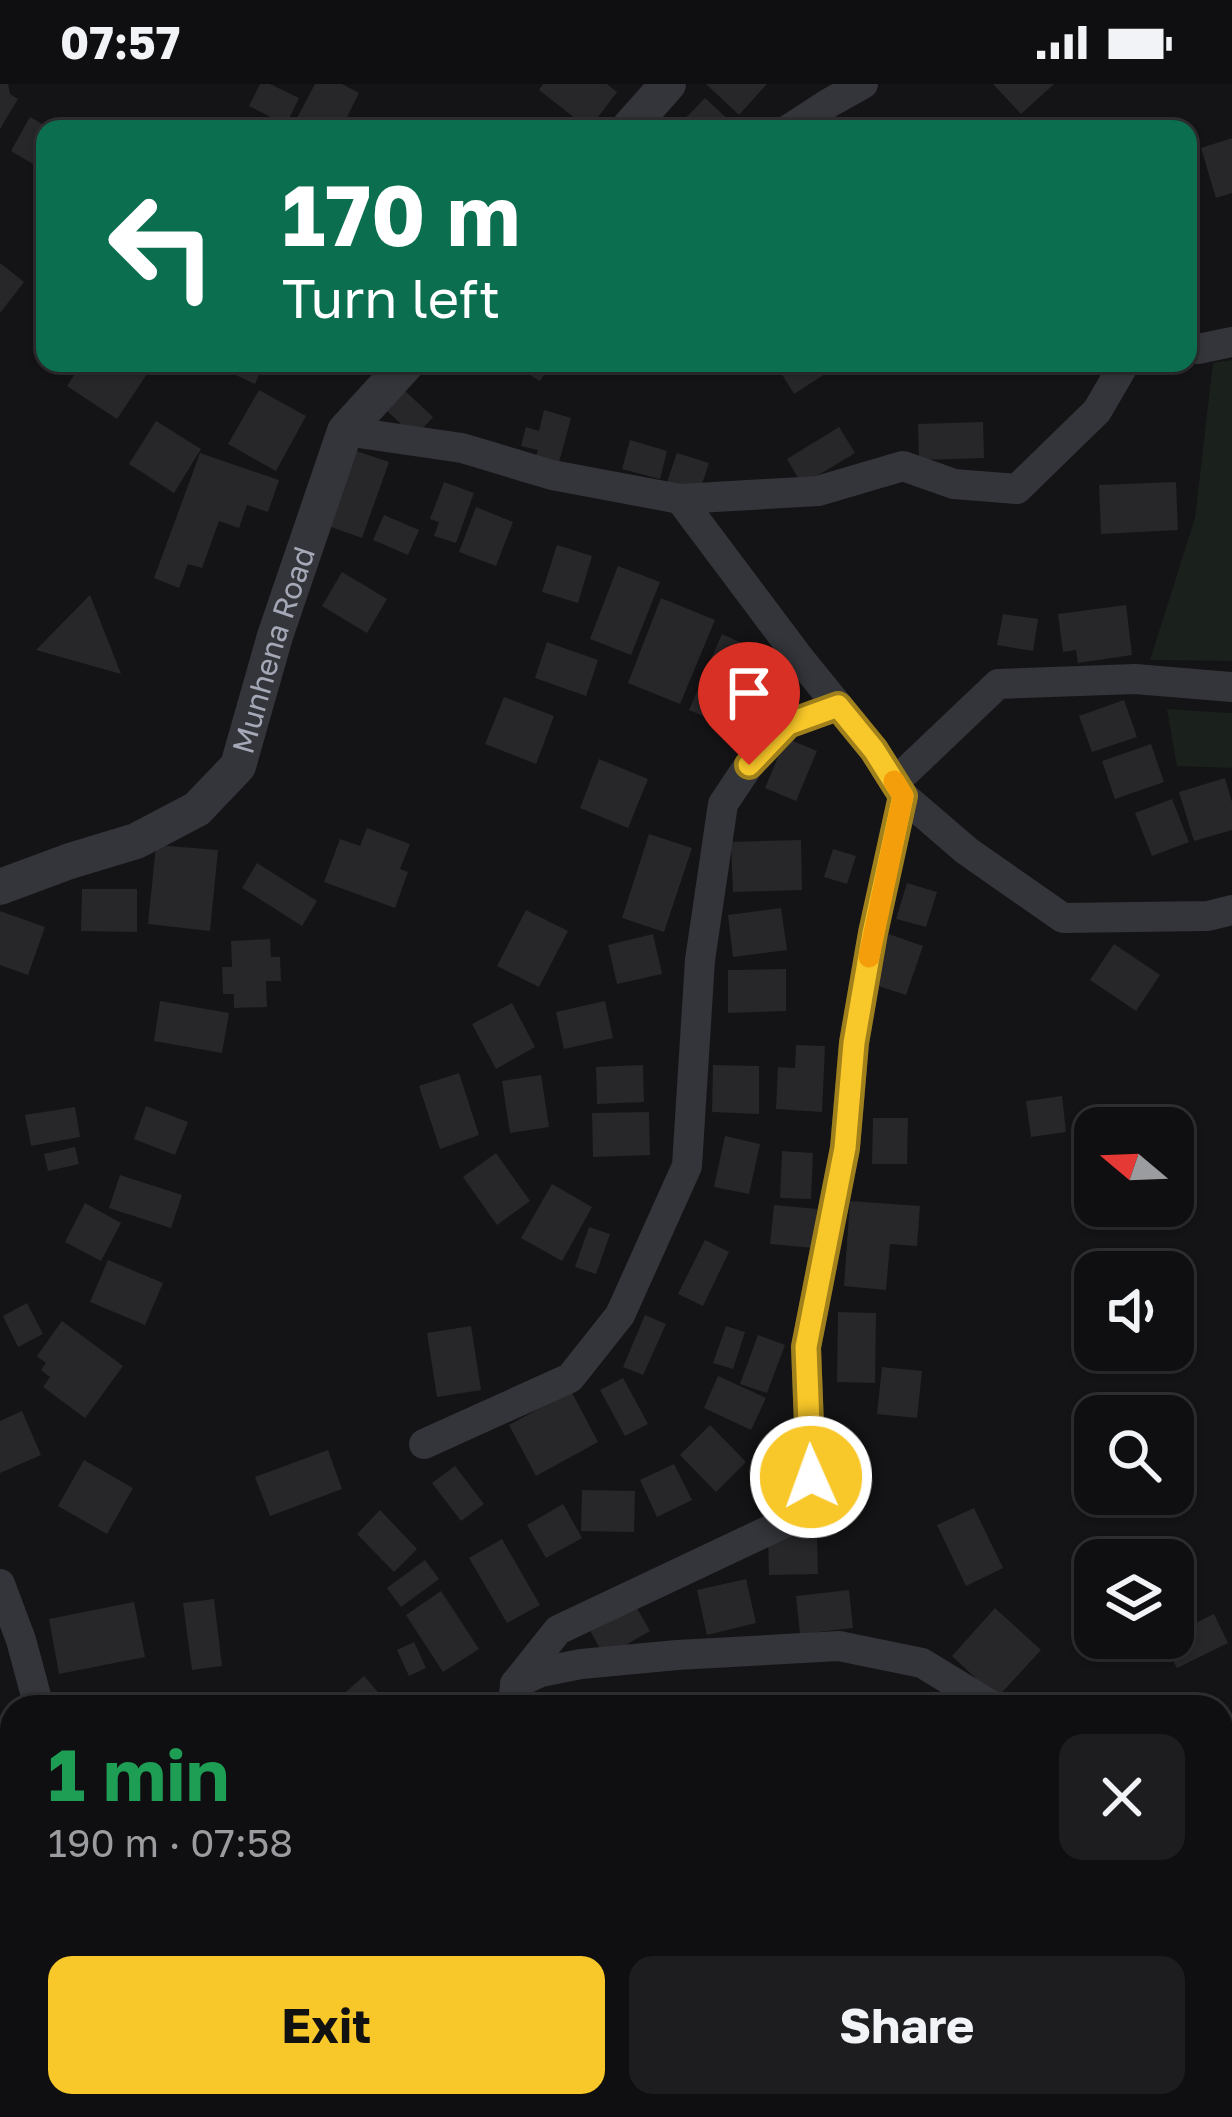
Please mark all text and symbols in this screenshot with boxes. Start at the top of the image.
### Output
text: 07:57 [60,15,180,69]
text: 170 m [282,164,520,264]
icon: left [84,168,240,324]
text: Turn left [282,265,500,330]
street label: Munhena Road [224,542,322,758]
pin [698,642,800,765]
icon: arrive [716,660,782,726]
north arrow [1074,1107,1194,1227]
map controls [1074,1107,1194,1659]
button: sound [1074,1251,1194,1371]
button: search [1074,1395,1194,1515]
position arrow [748,1414,874,1540]
button: layers [1074,1539,1194,1659]
text: 1 min [48,1730,229,1817]
button: close [1059,1734,1185,1860]
text: 190 m · 07:58 [48,1819,293,1866]
button: Exit [48,1956,605,2094]
button: Share [629,1956,1185,2094]

